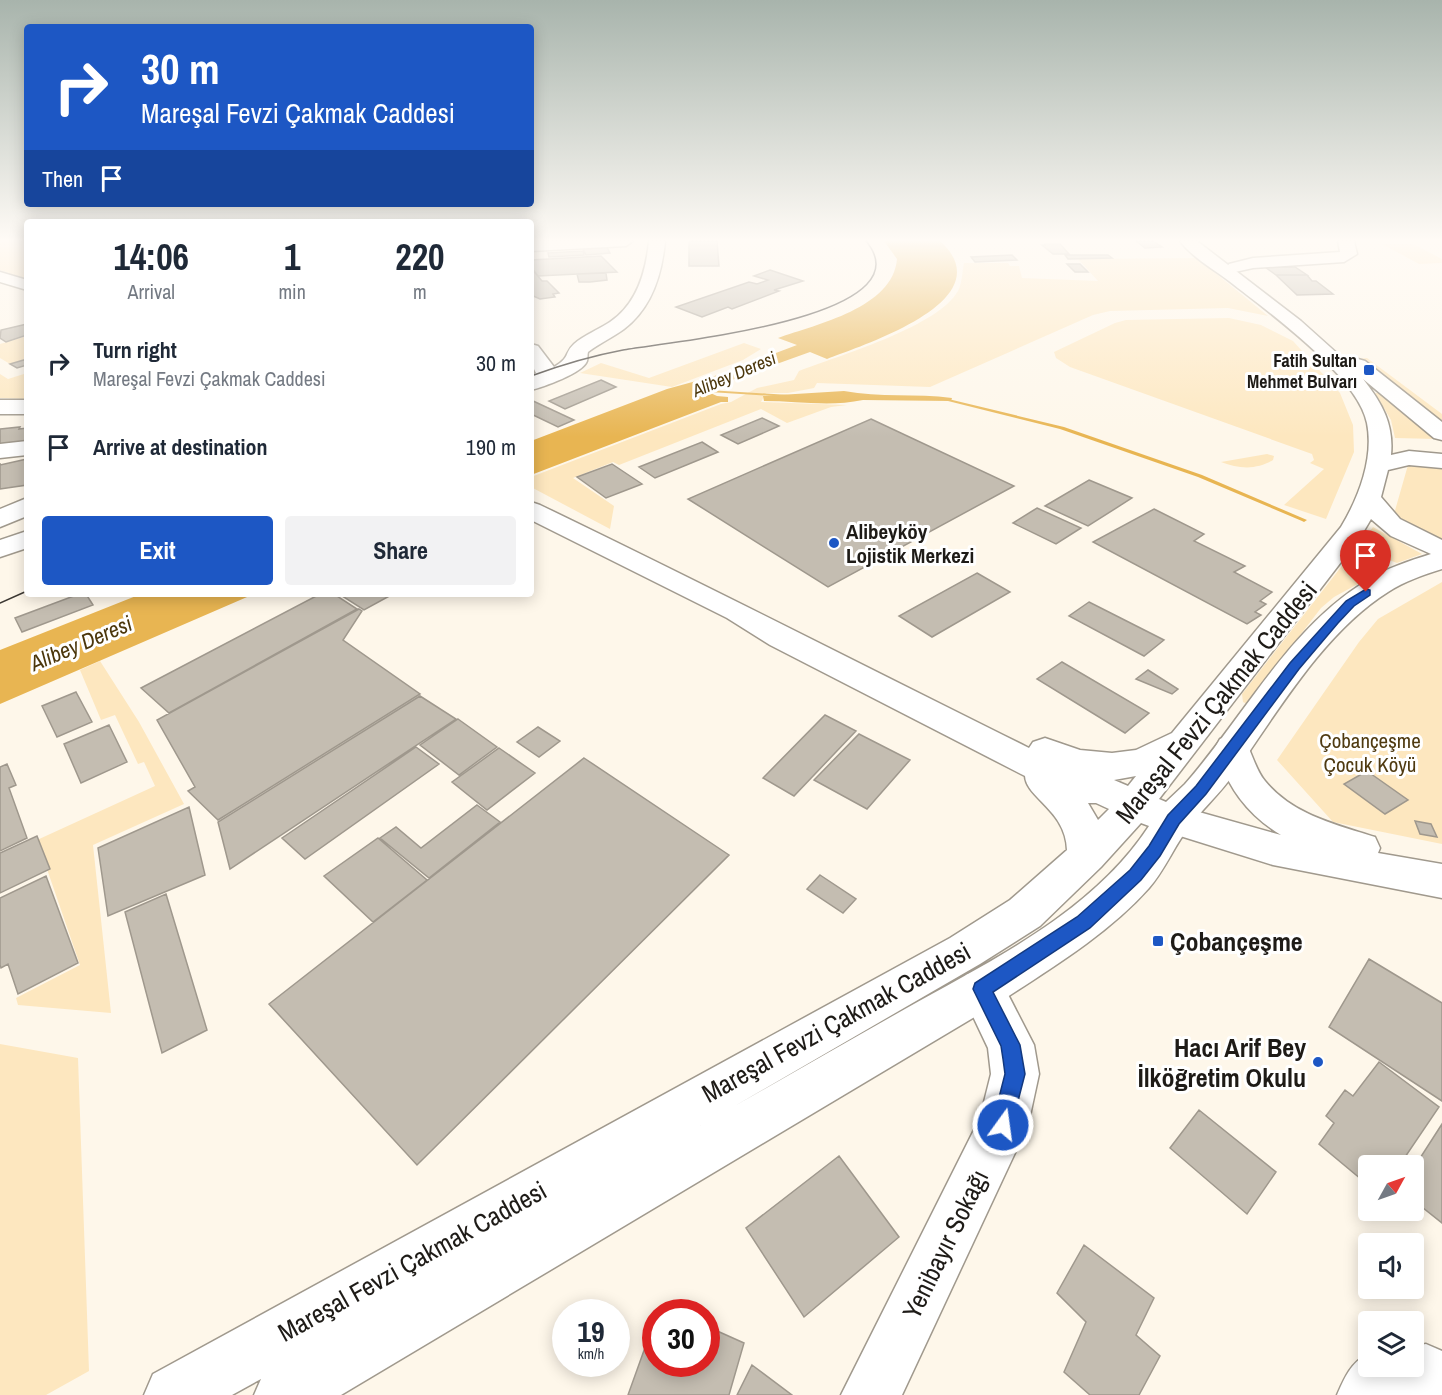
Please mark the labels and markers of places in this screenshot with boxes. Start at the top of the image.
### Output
place label: Fatih Sultan Mehmet Bulvarı [1247,348,1357,394]
marker: Fatih Sultan Mehmet Bulvarı [1362,363,1376,377]
place label: Alibeyköy Lojistik Merkezi [846,517,974,570]
pin [1340,530,1391,592]
marker: Alibeyköy Lojistik Merkezi [827,536,841,550]
place label: Çobançeşme [1170,924,1303,959]
marker: Çobançeşme [1151,934,1165,948]
place label: Hacı Arif Bey İlköğretim Okulu [1138,1030,1306,1095]
marker: Hacı Arif Bey İlköğretim Okulu [1311,1055,1325,1069]

